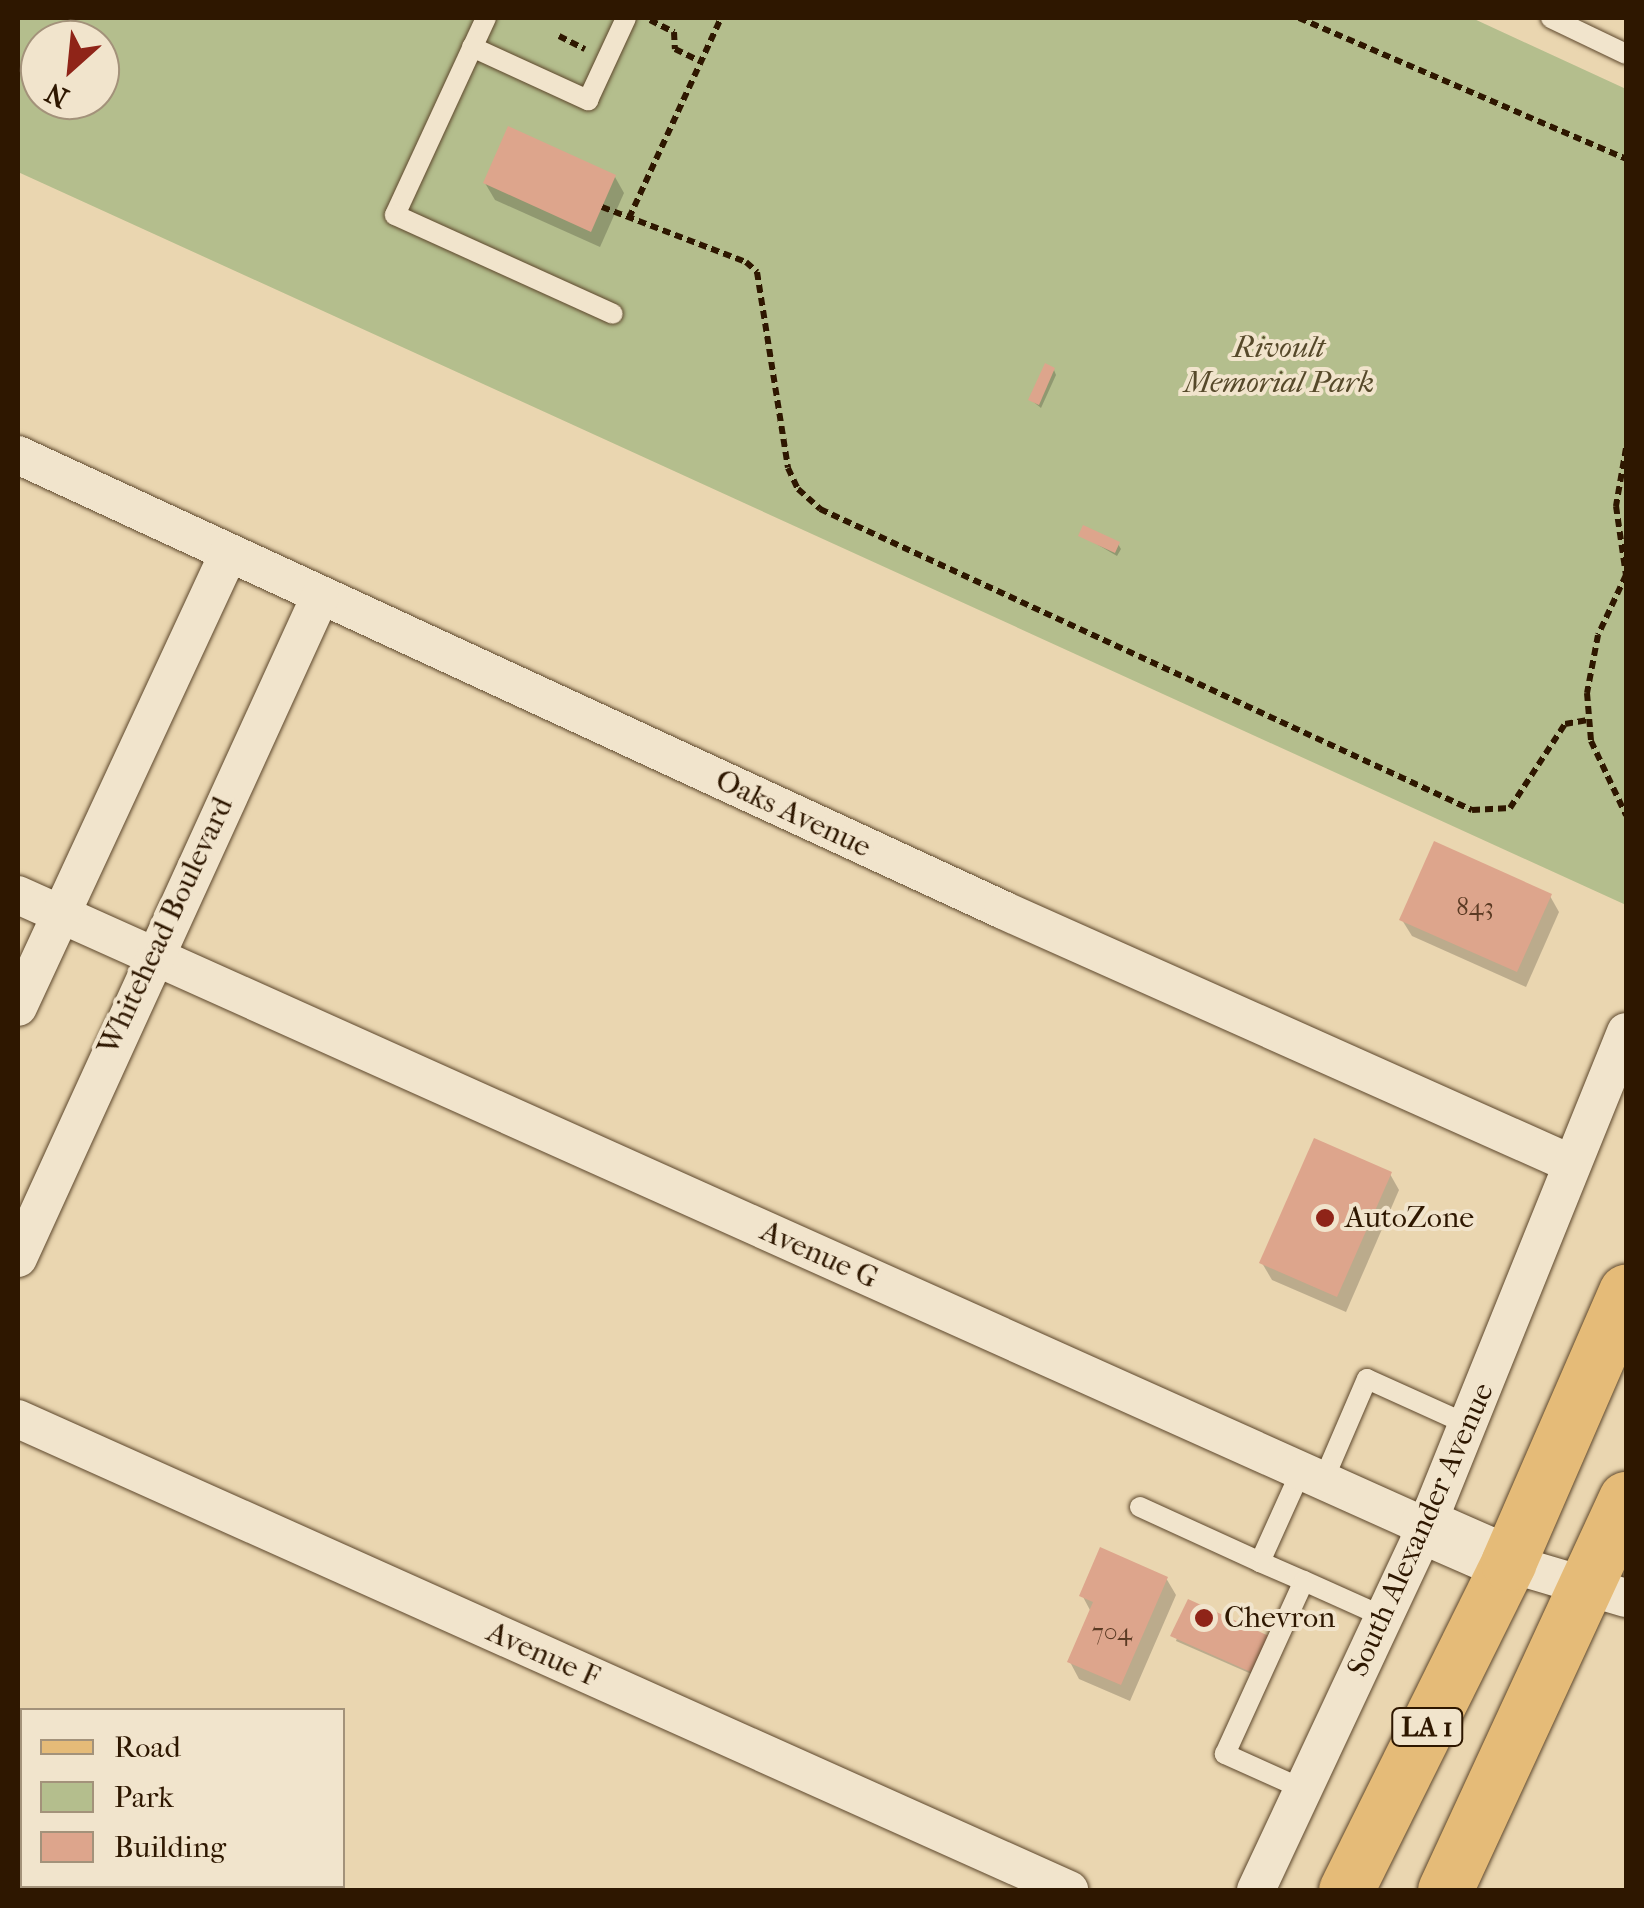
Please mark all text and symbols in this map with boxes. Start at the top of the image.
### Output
north arrow [20,20,120,120]
text: N [40,76,74,115]
park label: Rivoult Memorial Park [1184,330,1374,400]
street label: Oaks Avenue [710,762,876,866]
street label: Whitehead Boulevard [91,792,241,1060]
house number: 843 [1456,892,1494,922]
place label: AutoZone [1345,1200,1474,1236]
marker: AutoZone [1314,1207,1336,1229]
street label: Avenue G [755,1213,883,1297]
street label: South Alexander Avenue [1340,1378,1502,1682]
place label: Chevron [1224,1600,1335,1636]
marker: Chevron [1193,1607,1215,1629]
street label: Avenue F [481,1614,605,1696]
house number: 704 [1092,1617,1132,1647]
road number: LA 1 [1390,1704,1464,1750]
legend [20,1708,345,1888]
text: Road [114,1730,181,1765]
text: Park [114,1780,174,1815]
text: Building [114,1830,226,1865]

